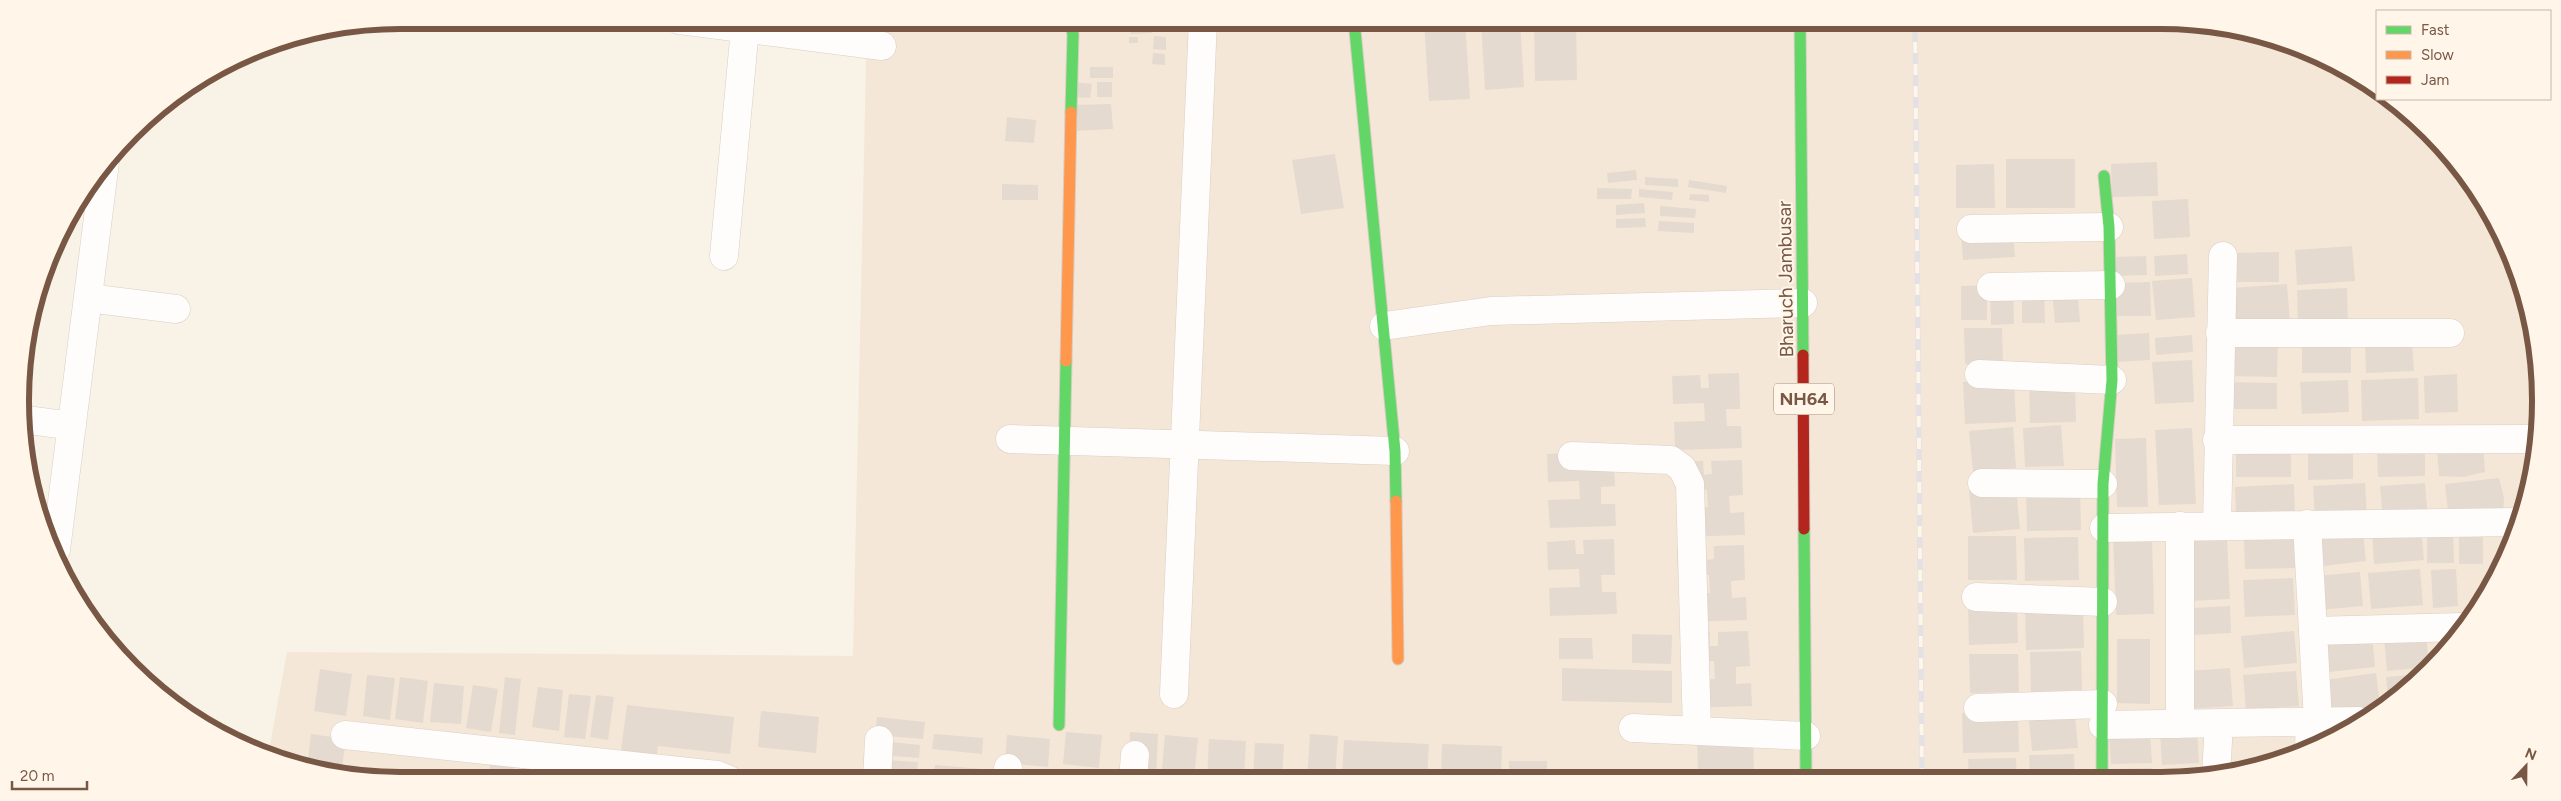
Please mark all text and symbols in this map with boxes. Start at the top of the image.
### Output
legend [2376,10,2551,100]
text: Fast [2421,21,2450,39]
text: Slow [2421,46,2454,64]
text: Jam [2421,71,2449,89]
street label: Bharuch Jambusar [1773,200,1798,358]
road number: NH64 [1774,384,1834,414]
north arrow [2501,741,2551,791]
text: N [2522,745,2539,764]
scale bar [12,758,88,790]
text: 20 m [20,767,54,785]

